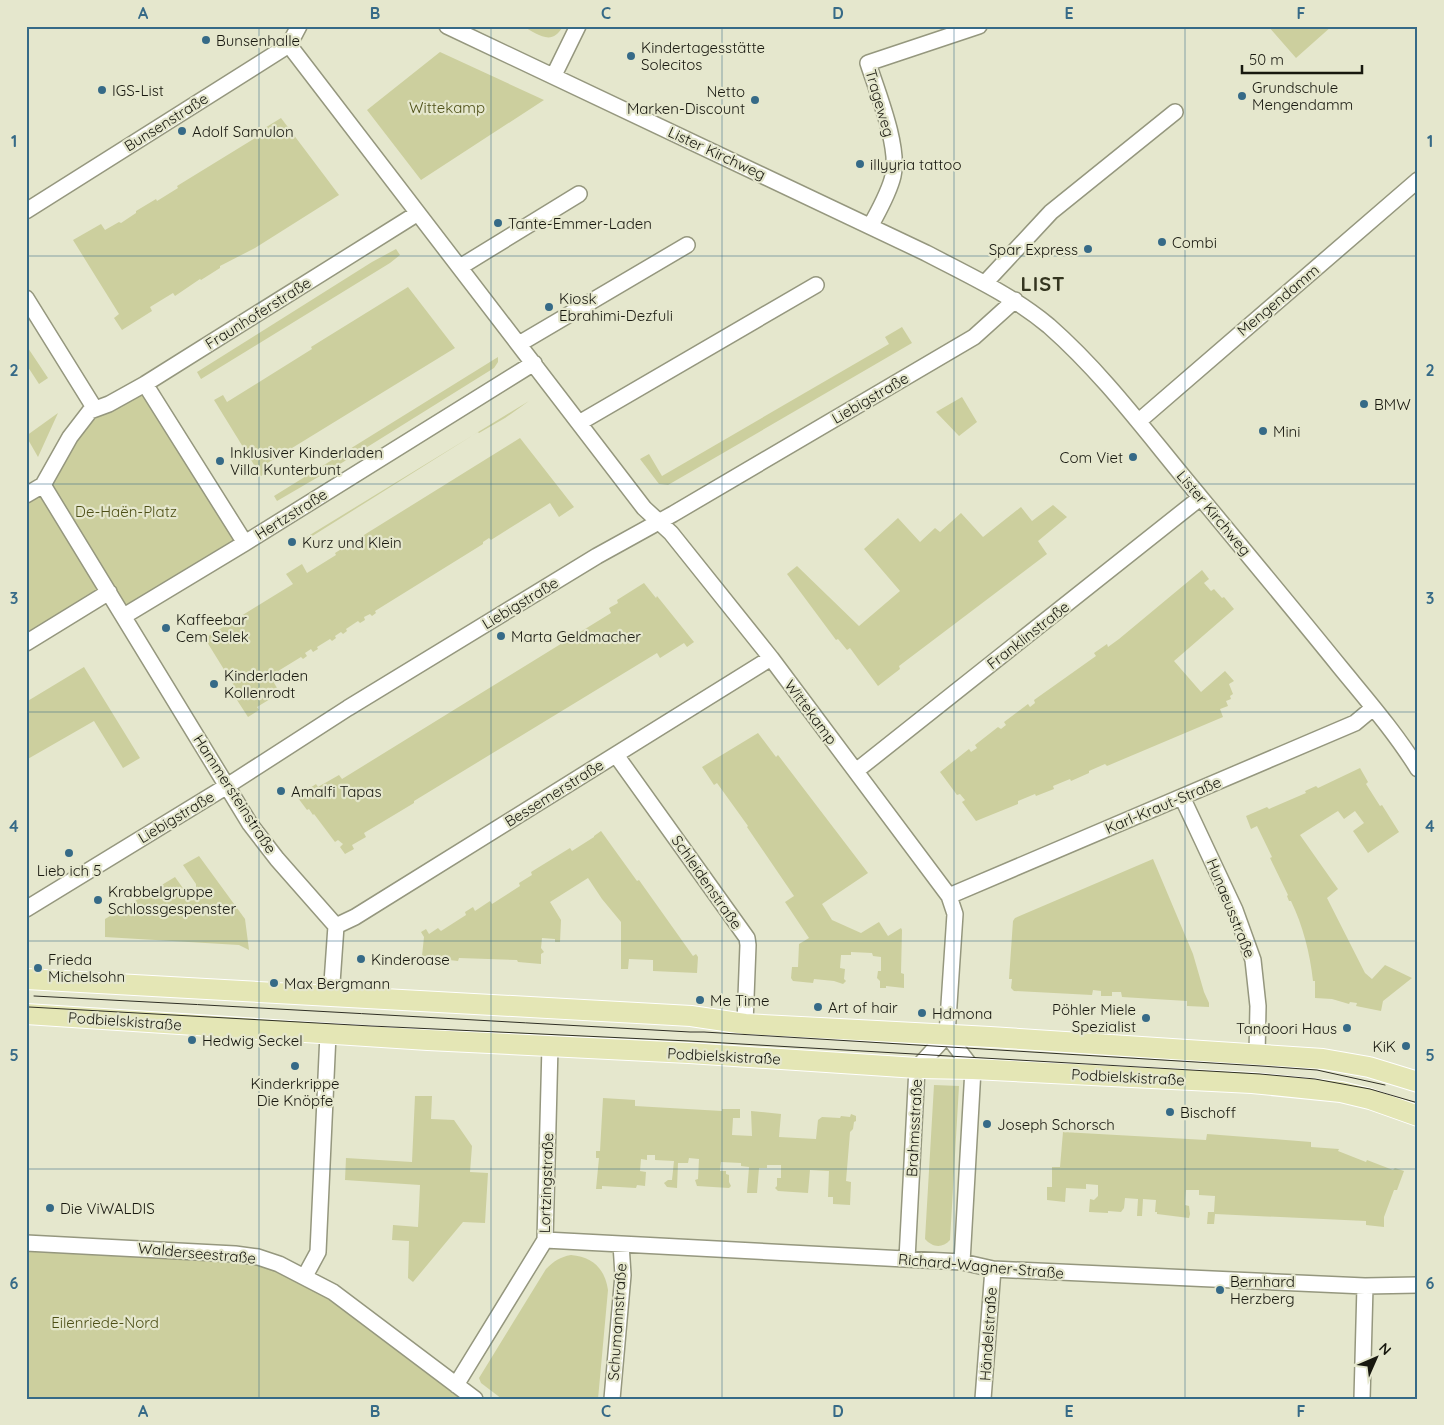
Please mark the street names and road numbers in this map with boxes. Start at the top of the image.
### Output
street label: Trageweg [861,67,899,139]
street label: Bunsenstraße [120,89,212,155]
street label: Lister Kirchweg [665,122,769,184]
street label: Mengendamm [1233,260,1323,340]
street label: Fraunhoferstraße [202,273,314,353]
street label: Liebigstraße [828,368,912,428]
street label: Lister Kirchweg [1173,466,1255,560]
street label: Hertzstraße [251,484,331,544]
street label: Liebigstraße [478,573,562,633]
street label: Franklinstraße [983,597,1073,673]
street label: Wittekamp [781,676,841,748]
street label: Hammersteinstraße [189,731,281,857]
street label: Bessemerstraße [501,755,607,831]
street label: Karl-Kraut-Straße [1102,772,1224,838]
street label: Liebigstraße [134,787,218,847]
street label: Schleidenstraße [668,831,746,933]
street label: Hunaeusstraße [1202,856,1260,960]
street label: Podbielskistraße [68,1008,182,1034]
street label: Podbielskistraße [667,1044,781,1068]
street label: Podbielskistraße [1071,1065,1185,1089]
street label: Brahmsstraße [902,1079,926,1177]
street label: Lortzingstraße [535,1132,557,1234]
street label: Walderseestraße [137,1238,257,1268]
street label: Richard-Wagner-Straße [897,1249,1065,1283]
street label: Schumannstraße [603,1263,631,1381]
street label: Händelstraße [975,1286,1001,1382]

